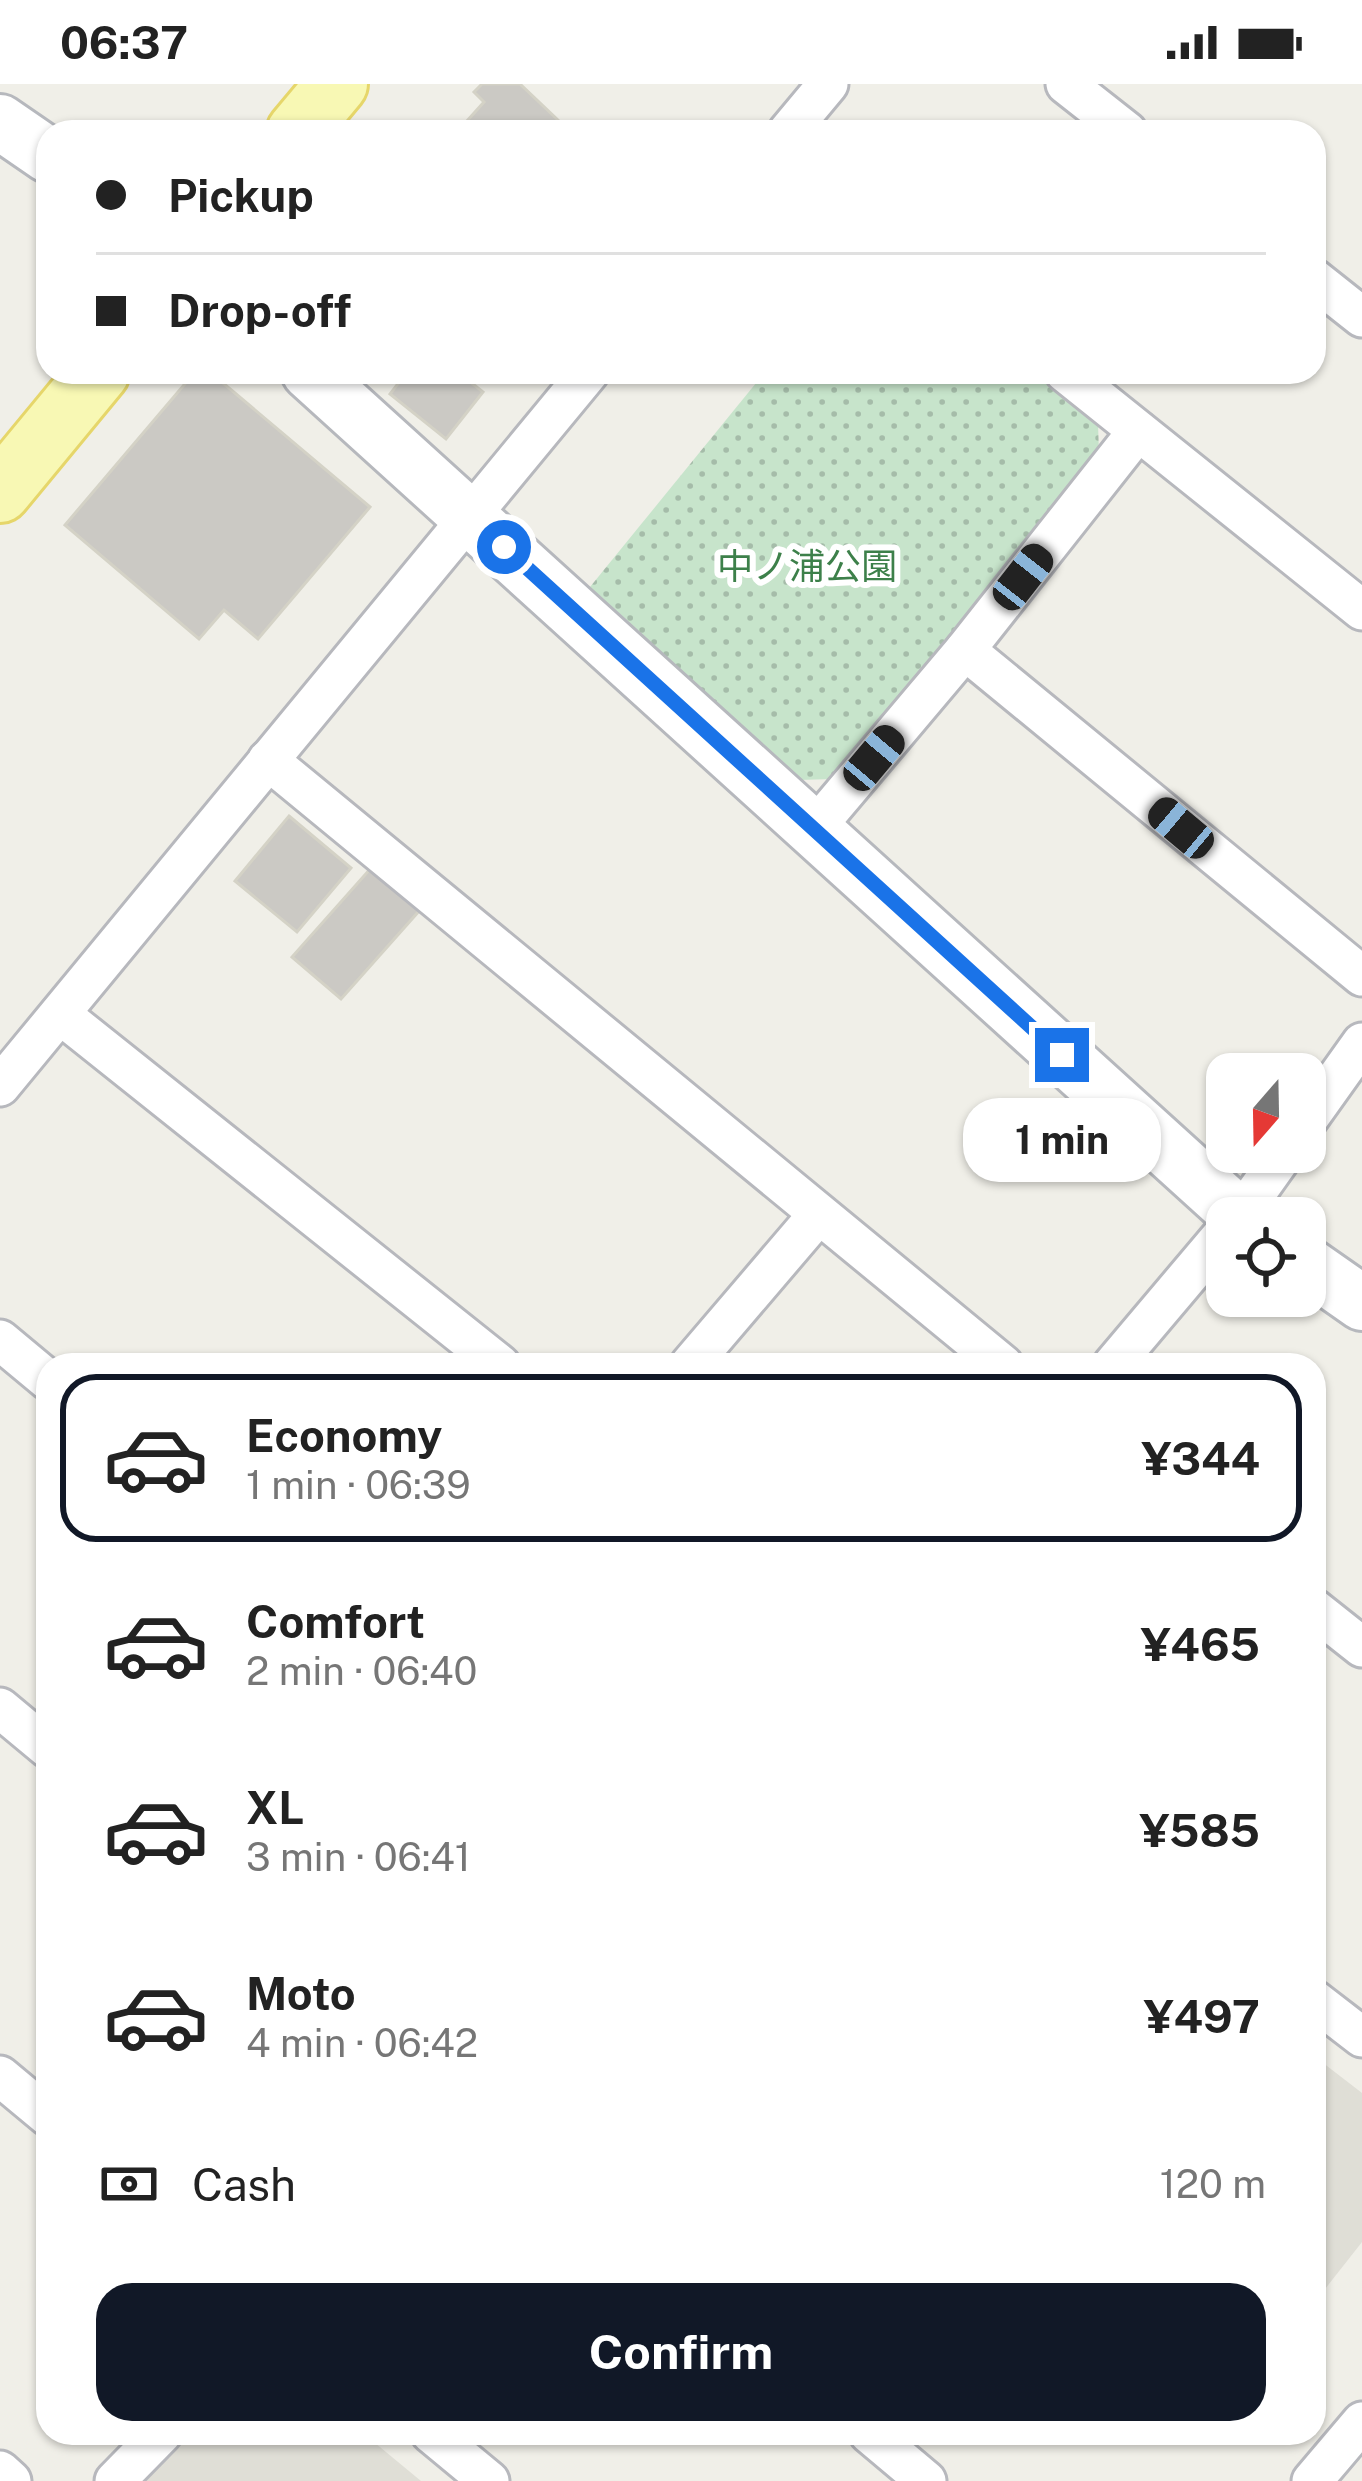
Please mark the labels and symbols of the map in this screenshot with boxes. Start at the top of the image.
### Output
route start [477,520,531,574]
car [987,538,1059,616]
park label: 中ノ浦公園 [717,545,897,587]
car [837,719,911,797]
car [1142,791,1220,865]
route end [1035,1028,1089,1082]
north arrow [1206,1053,1326,1173]
callout: 1 min [963,1097,1161,1181]

